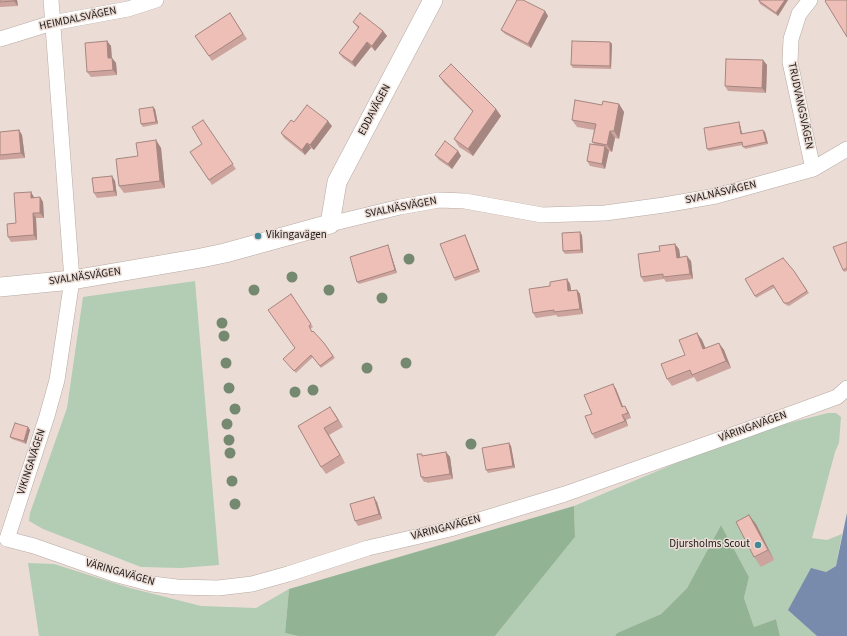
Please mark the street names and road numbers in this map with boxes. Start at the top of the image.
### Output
street label: HEIMDALSVÄGEN [38,4,118,34]
street label: TRUDVANGSVÄGEN [784,61,816,151]
street label: EDDAVÄGEN [356,82,394,138]
street label: SVALNÄSVÄGEN [684,178,758,208]
street label: SVALNÄSVÄGEN [364,195,438,221]
street label: SVALNÄSVÄGEN [48,265,122,289]
street label: VÄRINGAVÄGEN [717,409,789,445]
street label: VIKINGAVÄGEN [15,427,49,497]
street label: VÄRINGAVÄGEN [410,512,482,544]
street label: VÄRINGAVÄGEN [84,557,156,589]

